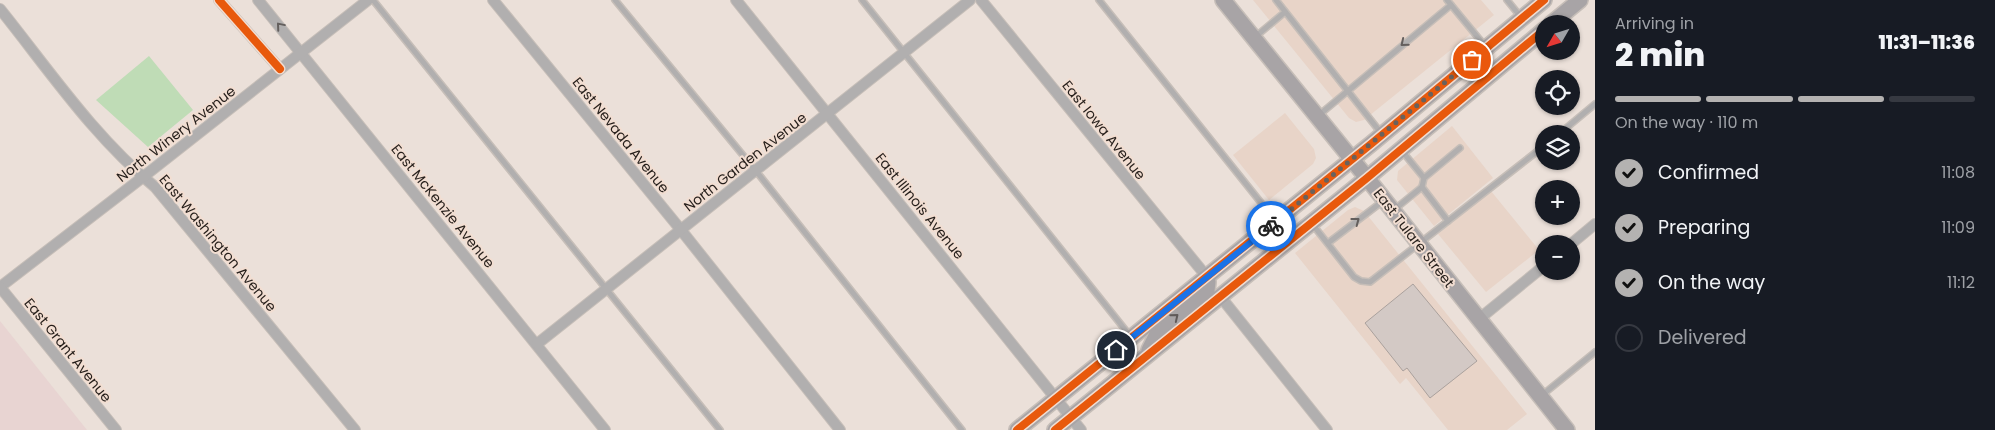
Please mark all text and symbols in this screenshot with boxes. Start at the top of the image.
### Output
text: Arriving in [1615,12,1694,35]
north arrow [1535,15,1580,60]
map controls [1535,15,1580,280]
one-way arrow [277,23,286,32]
text: 11:31–11:36 [1878,29,1975,56]
text: 2 min [1615,32,1705,77]
one-way arrow [1401,38,1410,46]
pin [1451,39,1493,81]
icon: bag [1458,46,1486,74]
button: locate [1535,70,1580,115]
street label: East Nevada Avenue [568,73,674,197]
street label: East Iowa Avenue [1058,76,1150,184]
street label: North Winery Avenue [112,81,240,187]
street label: North Garden Avenue [679,108,811,216]
text: On the way · 110 m [1615,111,1758,134]
button: layers [1535,125,1580,170]
street label: East McKenzie Avenue [387,140,499,272]
street label: East Illinois Avenue [871,149,969,264]
icon: check [1615,159,1643,187]
text: Confirmed [1658,159,1759,186]
text: 11:08 [1941,161,1975,184]
street label: East Washington Avenue [155,170,282,316]
button: + [1535,180,1580,225]
street label: East Tulare Street [1369,184,1459,292]
courier [1246,201,1296,251]
icon: bike [1257,212,1285,240]
icon: check [1615,214,1643,242]
text: Preparing [1658,214,1750,241]
text: 11:09 [1941,216,1975,239]
one-way arrow [1350,219,1359,227]
button: − [1535,235,1580,280]
icon: check [1615,269,1643,297]
text: On the way [1658,269,1765,296]
text: 11:12 [1947,271,1975,294]
street label: East Grant Avenue [20,294,116,407]
one-way arrow [1169,315,1178,323]
text: Delivered [1658,324,1747,351]
pin [1095,329,1137,371]
icon: home [1102,336,1130,364]

